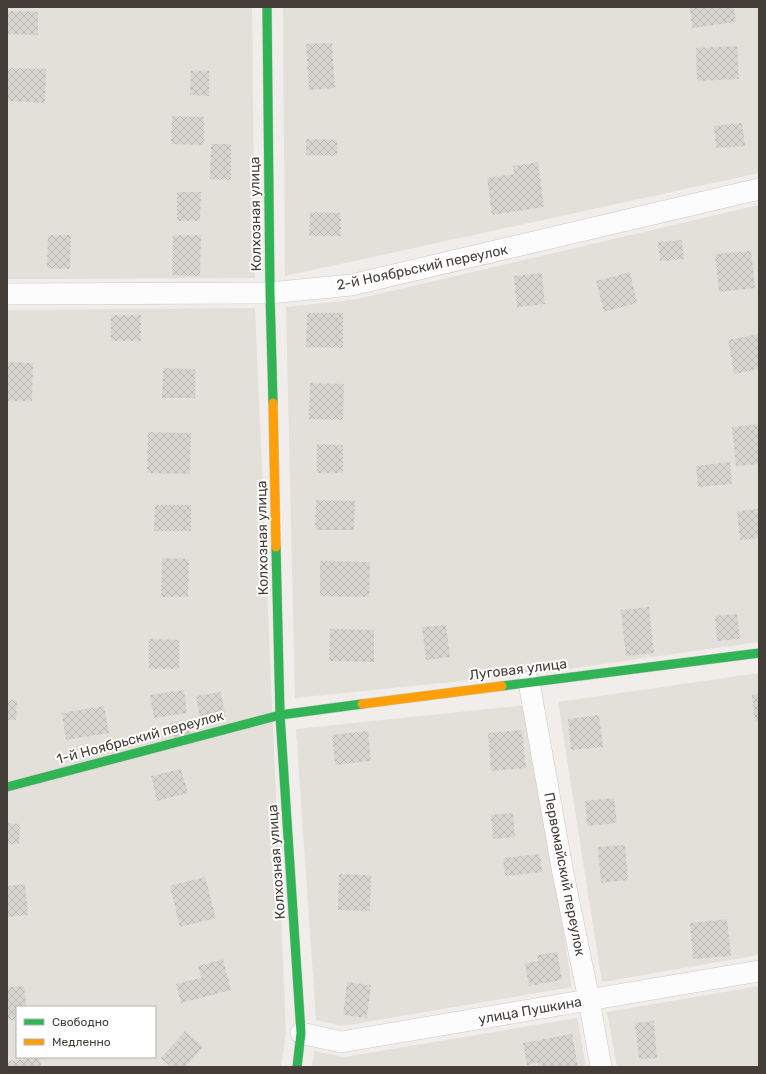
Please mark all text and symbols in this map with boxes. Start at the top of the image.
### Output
street label: Колхозная улица [246,156,265,272]
street label: 2-й Ноябрьский переулок [335,241,510,294]
street label: Колхозная улица [253,480,272,596]
street label: Луговая улица [468,655,568,684]
street label: 1-й Ноябрьский переулок [55,707,226,768]
street label: Первомайский переулок [540,791,589,958]
street label: Колхозная улица [264,804,289,920]
street label: улица Пушкина [477,993,583,1028]
legend [16,1006,156,1058]
text: Свободно [52,1015,109,1029]
text: Медленно [52,1035,111,1049]

